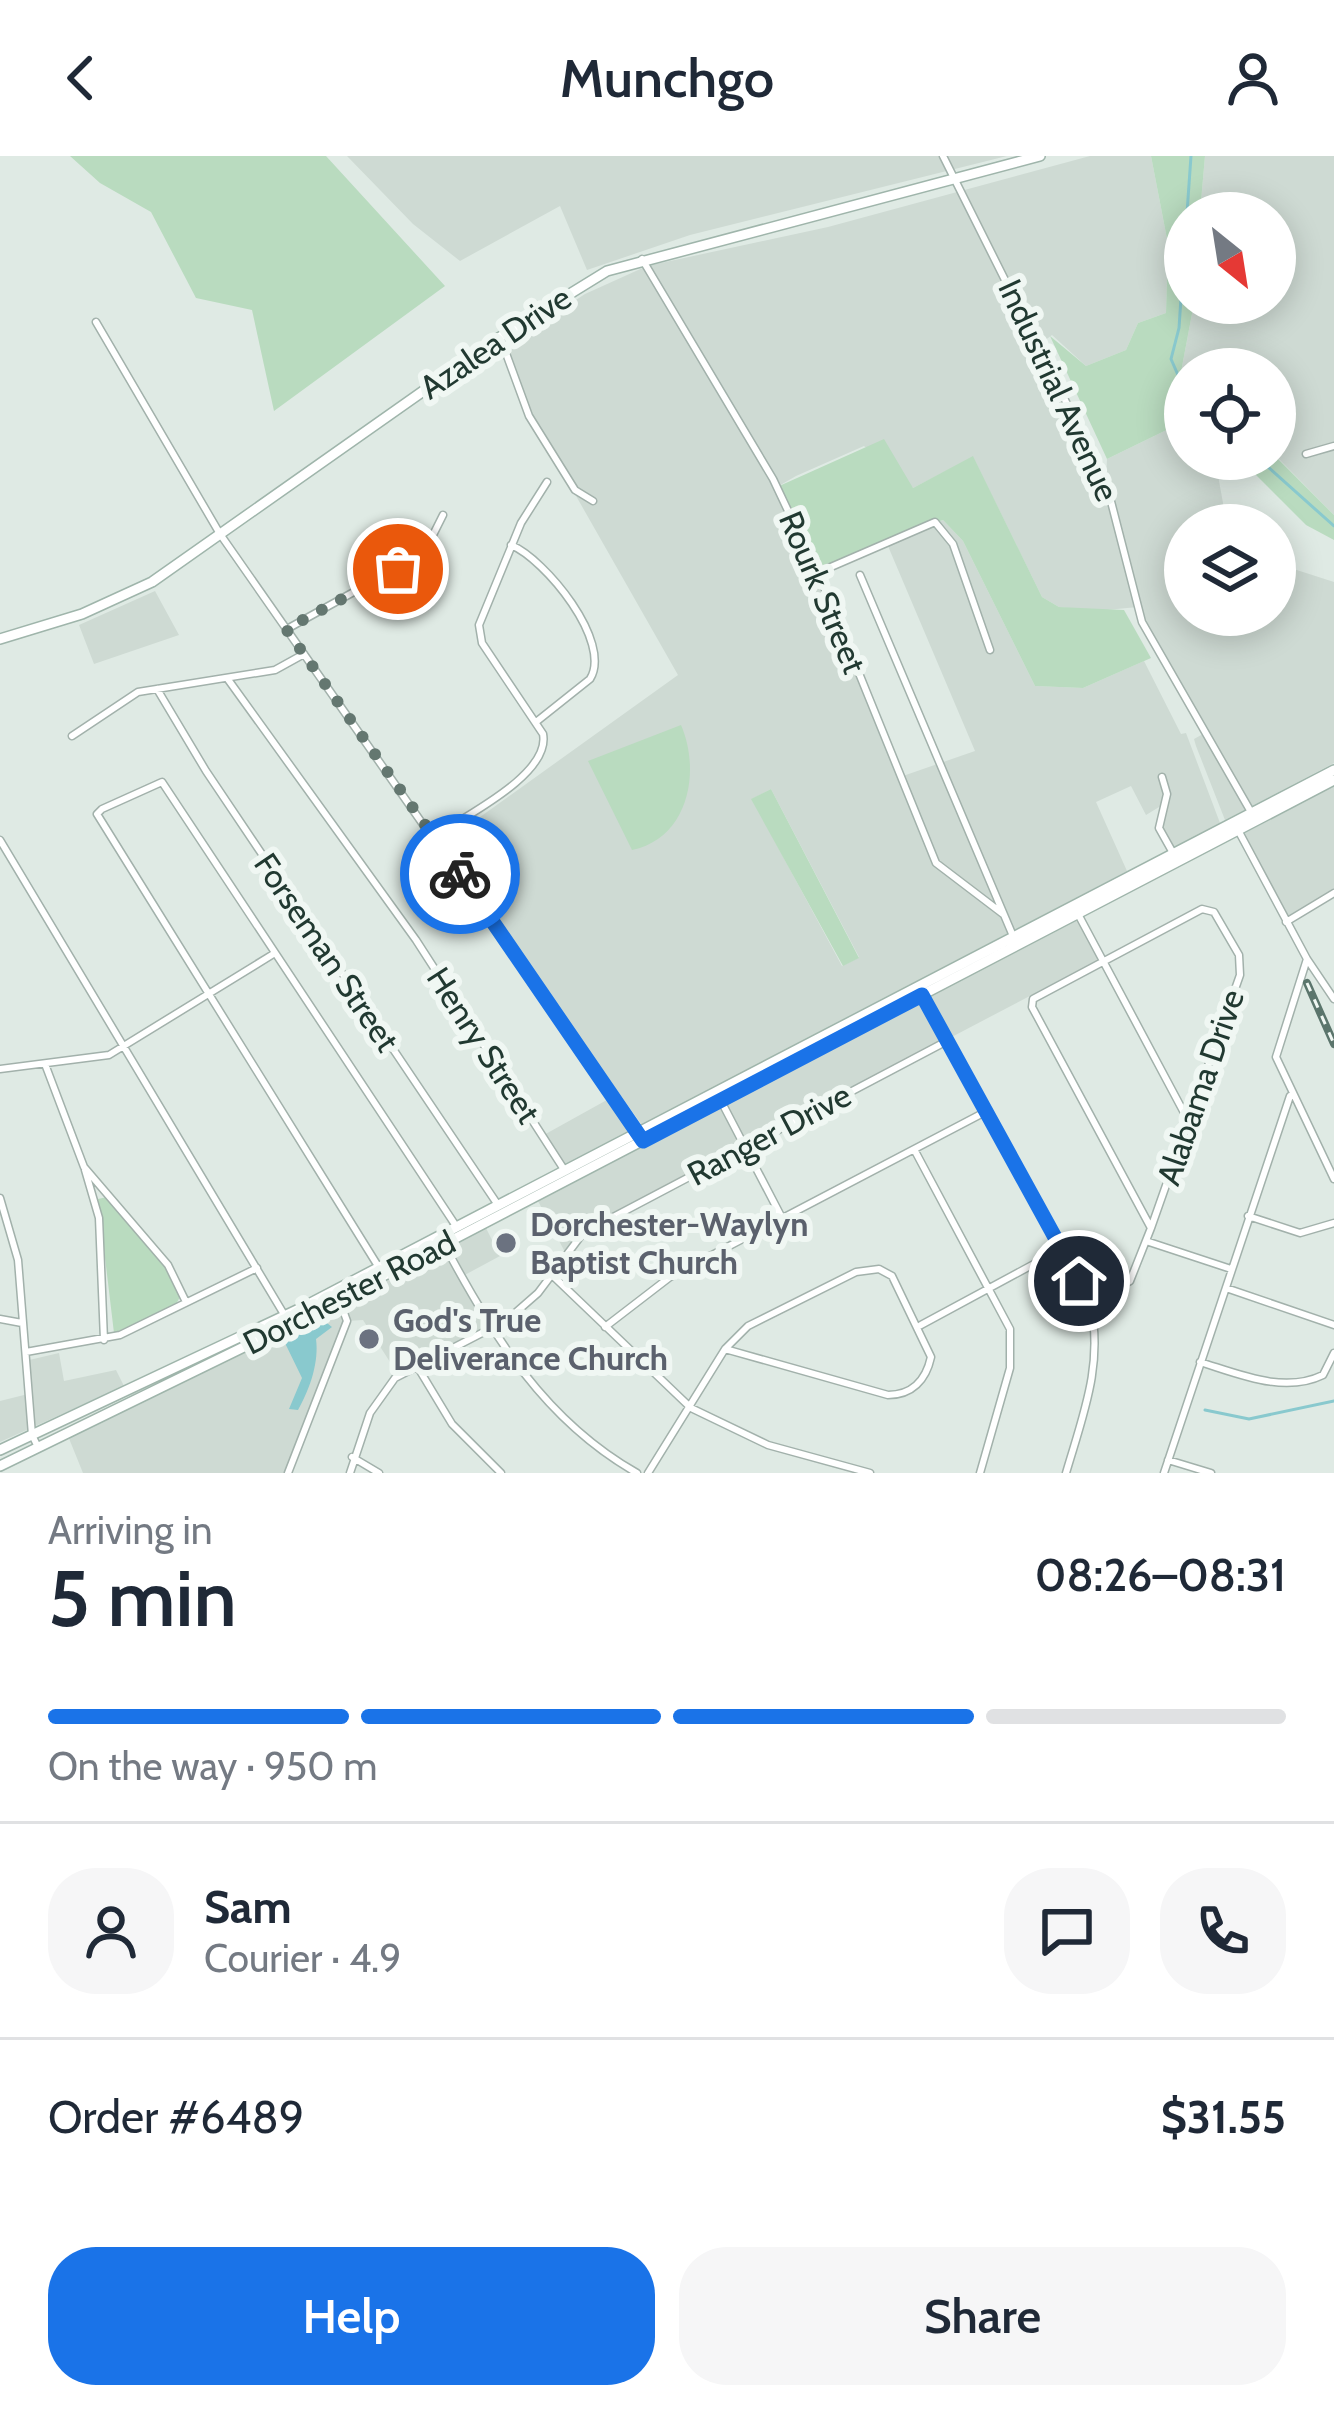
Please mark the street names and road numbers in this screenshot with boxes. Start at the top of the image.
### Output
street label: Industrial Avenue [990,273,1128,507]
street label: Azalea Drive [412,277,578,407]
street label: Rourk Street [771,505,875,679]
street label: Forseman Street [246,845,408,1059]
street label: Henry Street [419,960,549,1130]
street label: Alabama Drive [1148,984,1252,1190]
street label: Ranger Drive [680,1074,858,1194]
street label: Dorchester Road [236,1221,462,1363]

